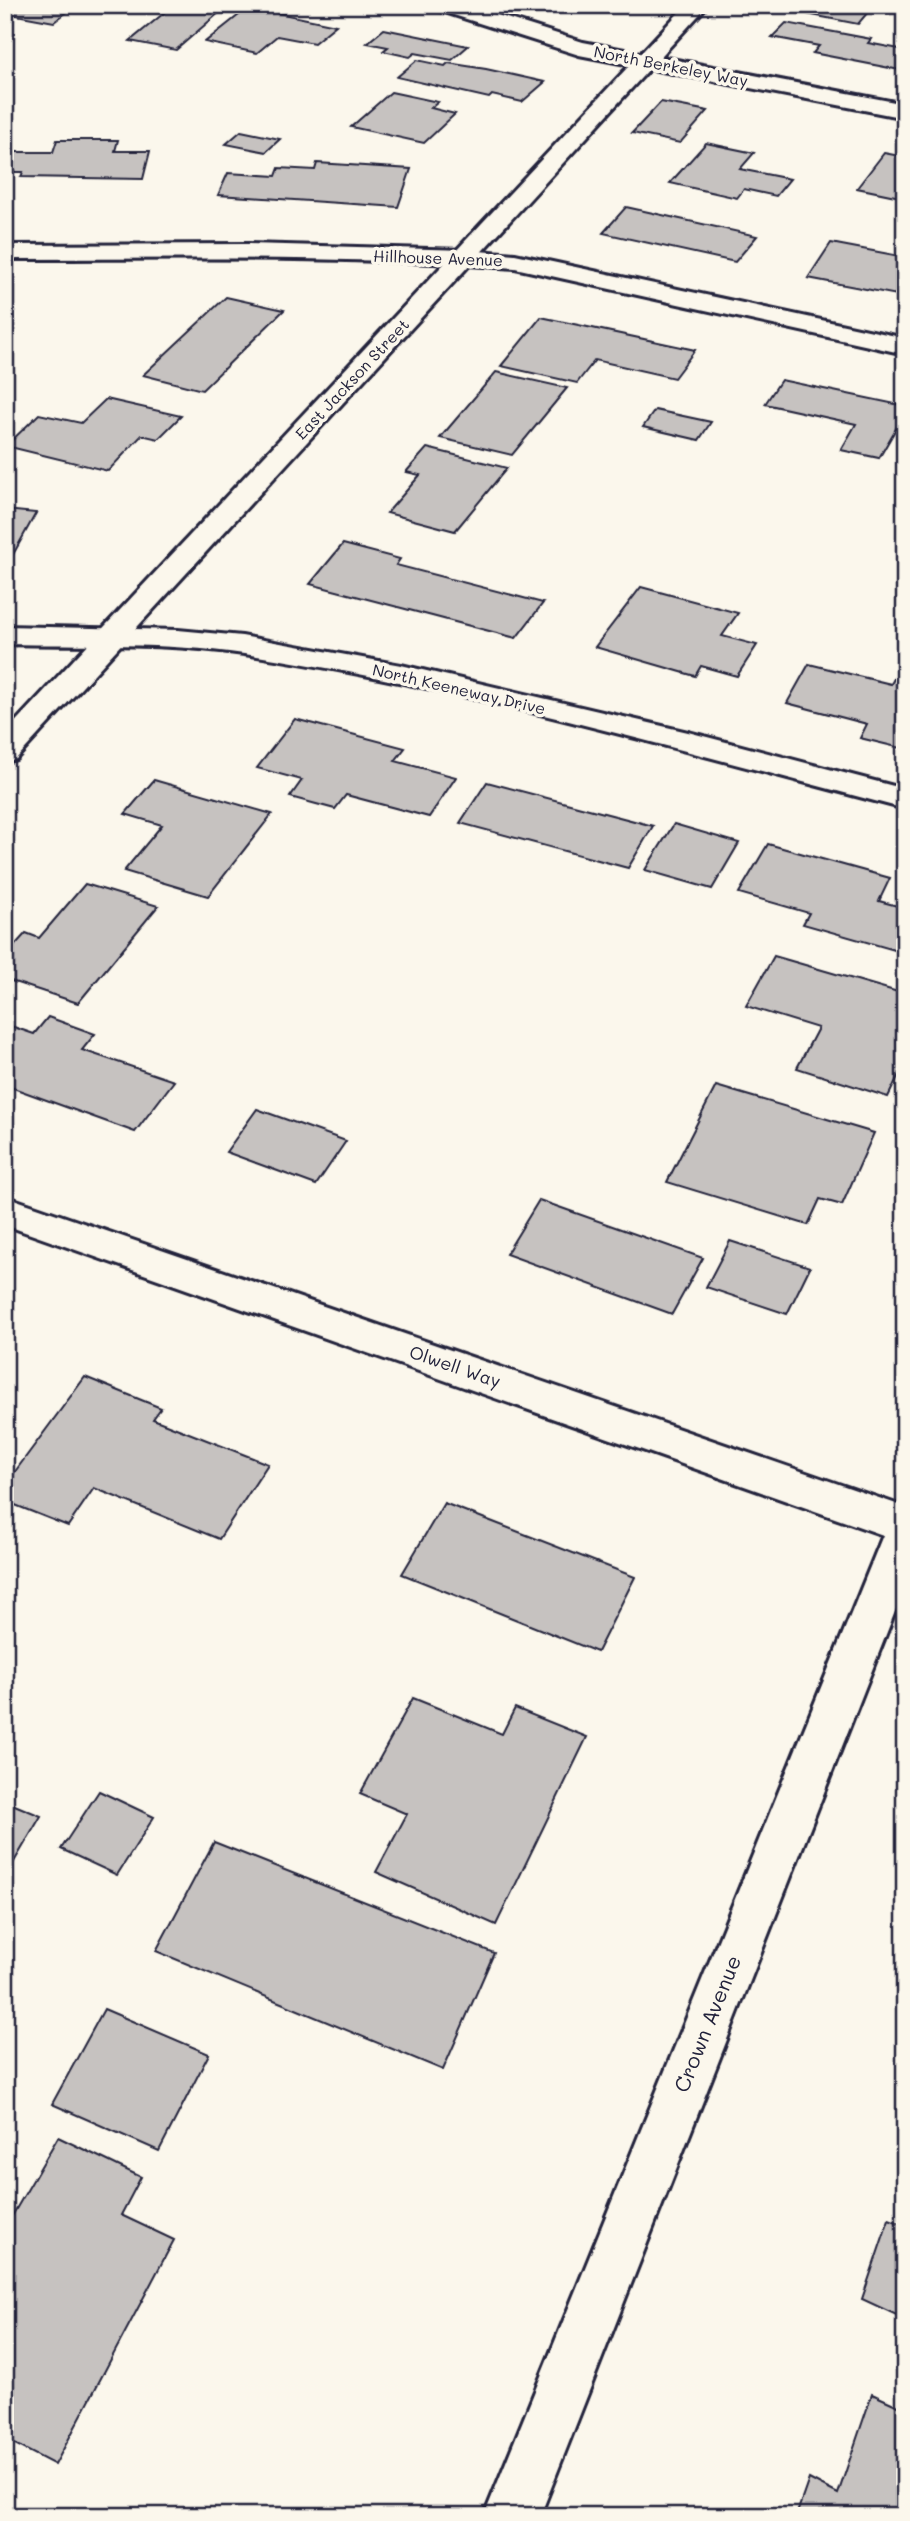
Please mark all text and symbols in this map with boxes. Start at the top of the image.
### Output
street label: North Berkeley Way [592,40,750,91]
street label: Hillhouse Avenue [373,245,503,270]
street label: East Jackson Street [290,314,413,444]
street label: North Keeneway Drive [371,658,548,719]
street label: Olwell Way [406,1339,504,1393]
street label: Crown Avenue [667,1951,746,2096]

